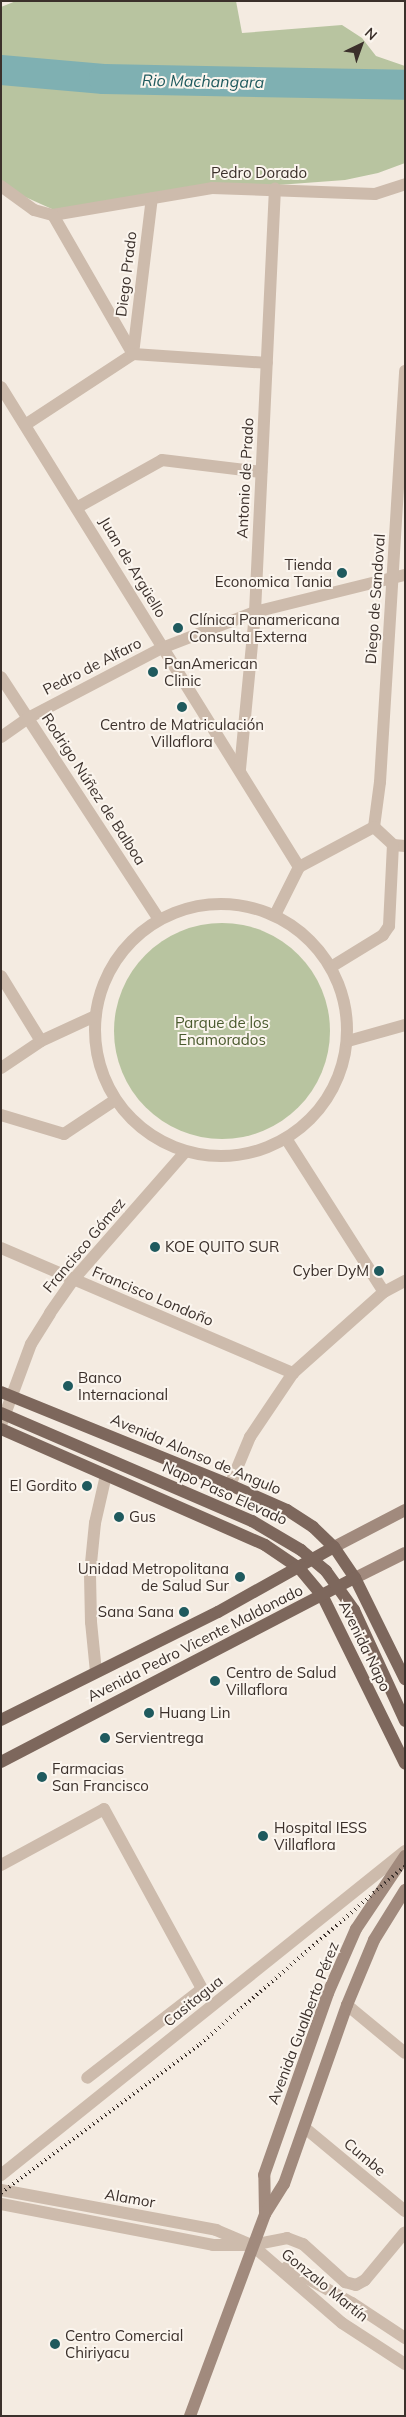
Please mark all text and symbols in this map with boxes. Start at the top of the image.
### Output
north arrow [336,20,386,70]
text: N [361,24,381,44]
water label: Rio Machangara [142,70,264,92]
street label: Pedro Dorado [211,164,307,182]
street label: Diego Prado [112,230,140,318]
street label: Antonio de Prado [233,417,257,539]
street label: Juan de Argüello [96,513,170,621]
street label: Diego de Sandoval [361,533,389,665]
place label: Tienda Economica Tania [215,555,332,590]
marker: Tienda Economica Tania [336,567,348,579]
place label: Clínica Panamericana Consulta Externa [189,610,340,645]
marker: Clínica Panamericana Consulta Externa [171,621,185,635]
street label: Pedro de Alfaro [40,633,144,699]
place label: PanAmerican Clinic [164,654,258,689]
marker: PanAmerican Clinic [146,665,160,679]
marker: Centro de Matriculación Villaflora [176,701,188,713]
street label: Rodrigo Núñez de Balboa [38,710,150,868]
place label: Centro de Matriculación Villaflora [100,715,264,750]
park label: Parque de los Enamorados [175,1013,269,1048]
street label: Francisco Gómez [39,1194,129,1296]
place label: KOE QUITO SUR [165,1238,279,1256]
marker: KOE QUITO SUR [149,1241,161,1253]
street label: Francisco Londoño [90,1262,216,1330]
place label: Cyber DyM [293,1262,369,1280]
marker: Cyber DyM [373,1265,385,1277]
place label: Banco Internacional [78,1368,168,1403]
marker: Banco Internacional [62,1380,74,1392]
street label: Avenida Alonso de Angulo [108,1410,284,1498]
street label: Napo Paso Elevado [160,1457,290,1529]
place label: El Gordito [10,1477,77,1495]
marker: El Gordito [81,1480,93,1492]
place label: Gus [129,1508,156,1526]
marker: Gus [113,1511,125,1523]
place label: Unidad Metropolitana de Salud Sur [78,1559,229,1594]
marker: Unidad Metropolitana de Salud Sur [233,1570,247,1584]
street label: Avenida Pedro Vicente Maldonado [84,1581,306,1705]
street label: Avenida Napo [335,1598,395,1694]
place label: Sana Sana [98,1603,174,1621]
marker: Sana Sana [178,1606,190,1618]
place label: Centro de Salud Villaflora [226,1663,336,1698]
marker: Centro de Salud Villaflora [208,1674,222,1688]
place label: Huang Lin [159,1704,230,1722]
marker: Huang Lin [143,1707,155,1719]
place label: Servientrega [115,1729,204,1747]
marker: Servientrega [99,1732,111,1744]
place label: Farmacias San Francisco [52,1759,149,1794]
marker: Farmacias San Francisco [36,1771,48,1783]
place label: Hospital IESS Villaflora [274,1818,367,1853]
marker: Hospital IESS Villaflora [256,1829,270,1843]
street label: Avenida Gualberto Pérez [264,1939,342,2107]
street label: Casitagua [160,1972,226,2030]
street label: Cumbe [340,2134,390,2180]
street label: Alamor [103,2185,157,2211]
street label: Gonzalo Martín [278,2245,372,2325]
place label: Centro Comercial Chiriyacu [65,2326,183,2361]
marker: Centro Comercial Chiriyacu [49,2338,61,2350]

